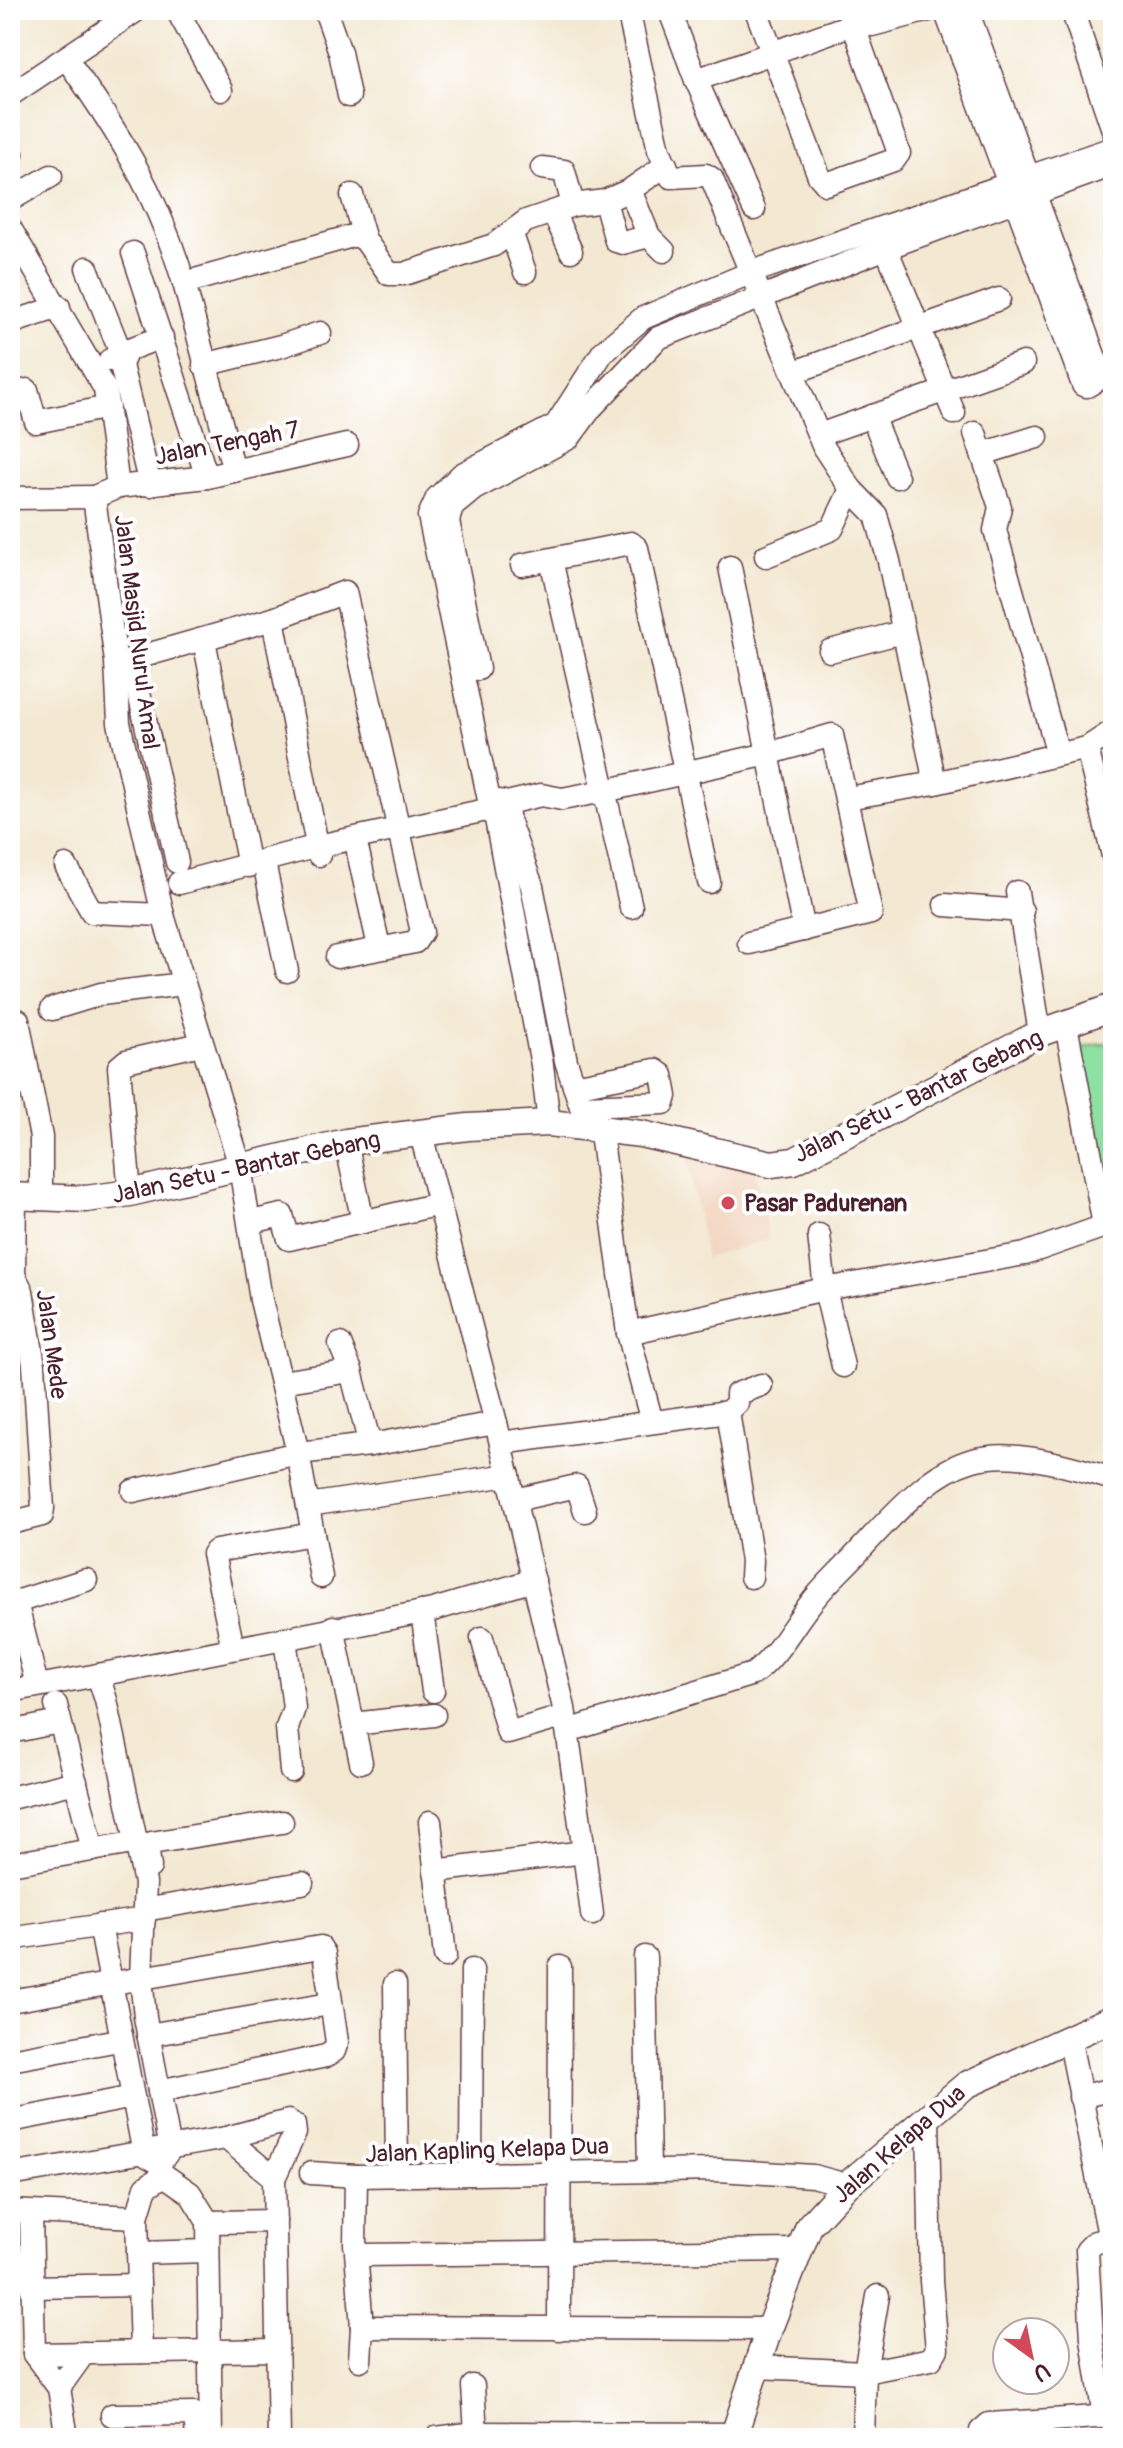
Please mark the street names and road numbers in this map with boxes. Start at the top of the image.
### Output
street label: Jalan Tengah 7 [152,415,302,472]
street label: Jalan Masjid Nurul Amal [108,513,165,751]
street label: Jalan Setu - Bantar Gebang [789,1023,1047,1169]
street label: Jalan Setu - Bantar Gebang [109,1125,383,1210]
street label: Jalan Mede [29,1287,74,1401]
street label: Jalan Kelapa Dua [827,2079,972,2210]
street label: Jalan Kapling Kelapa Dua [365,2132,609,2169]

